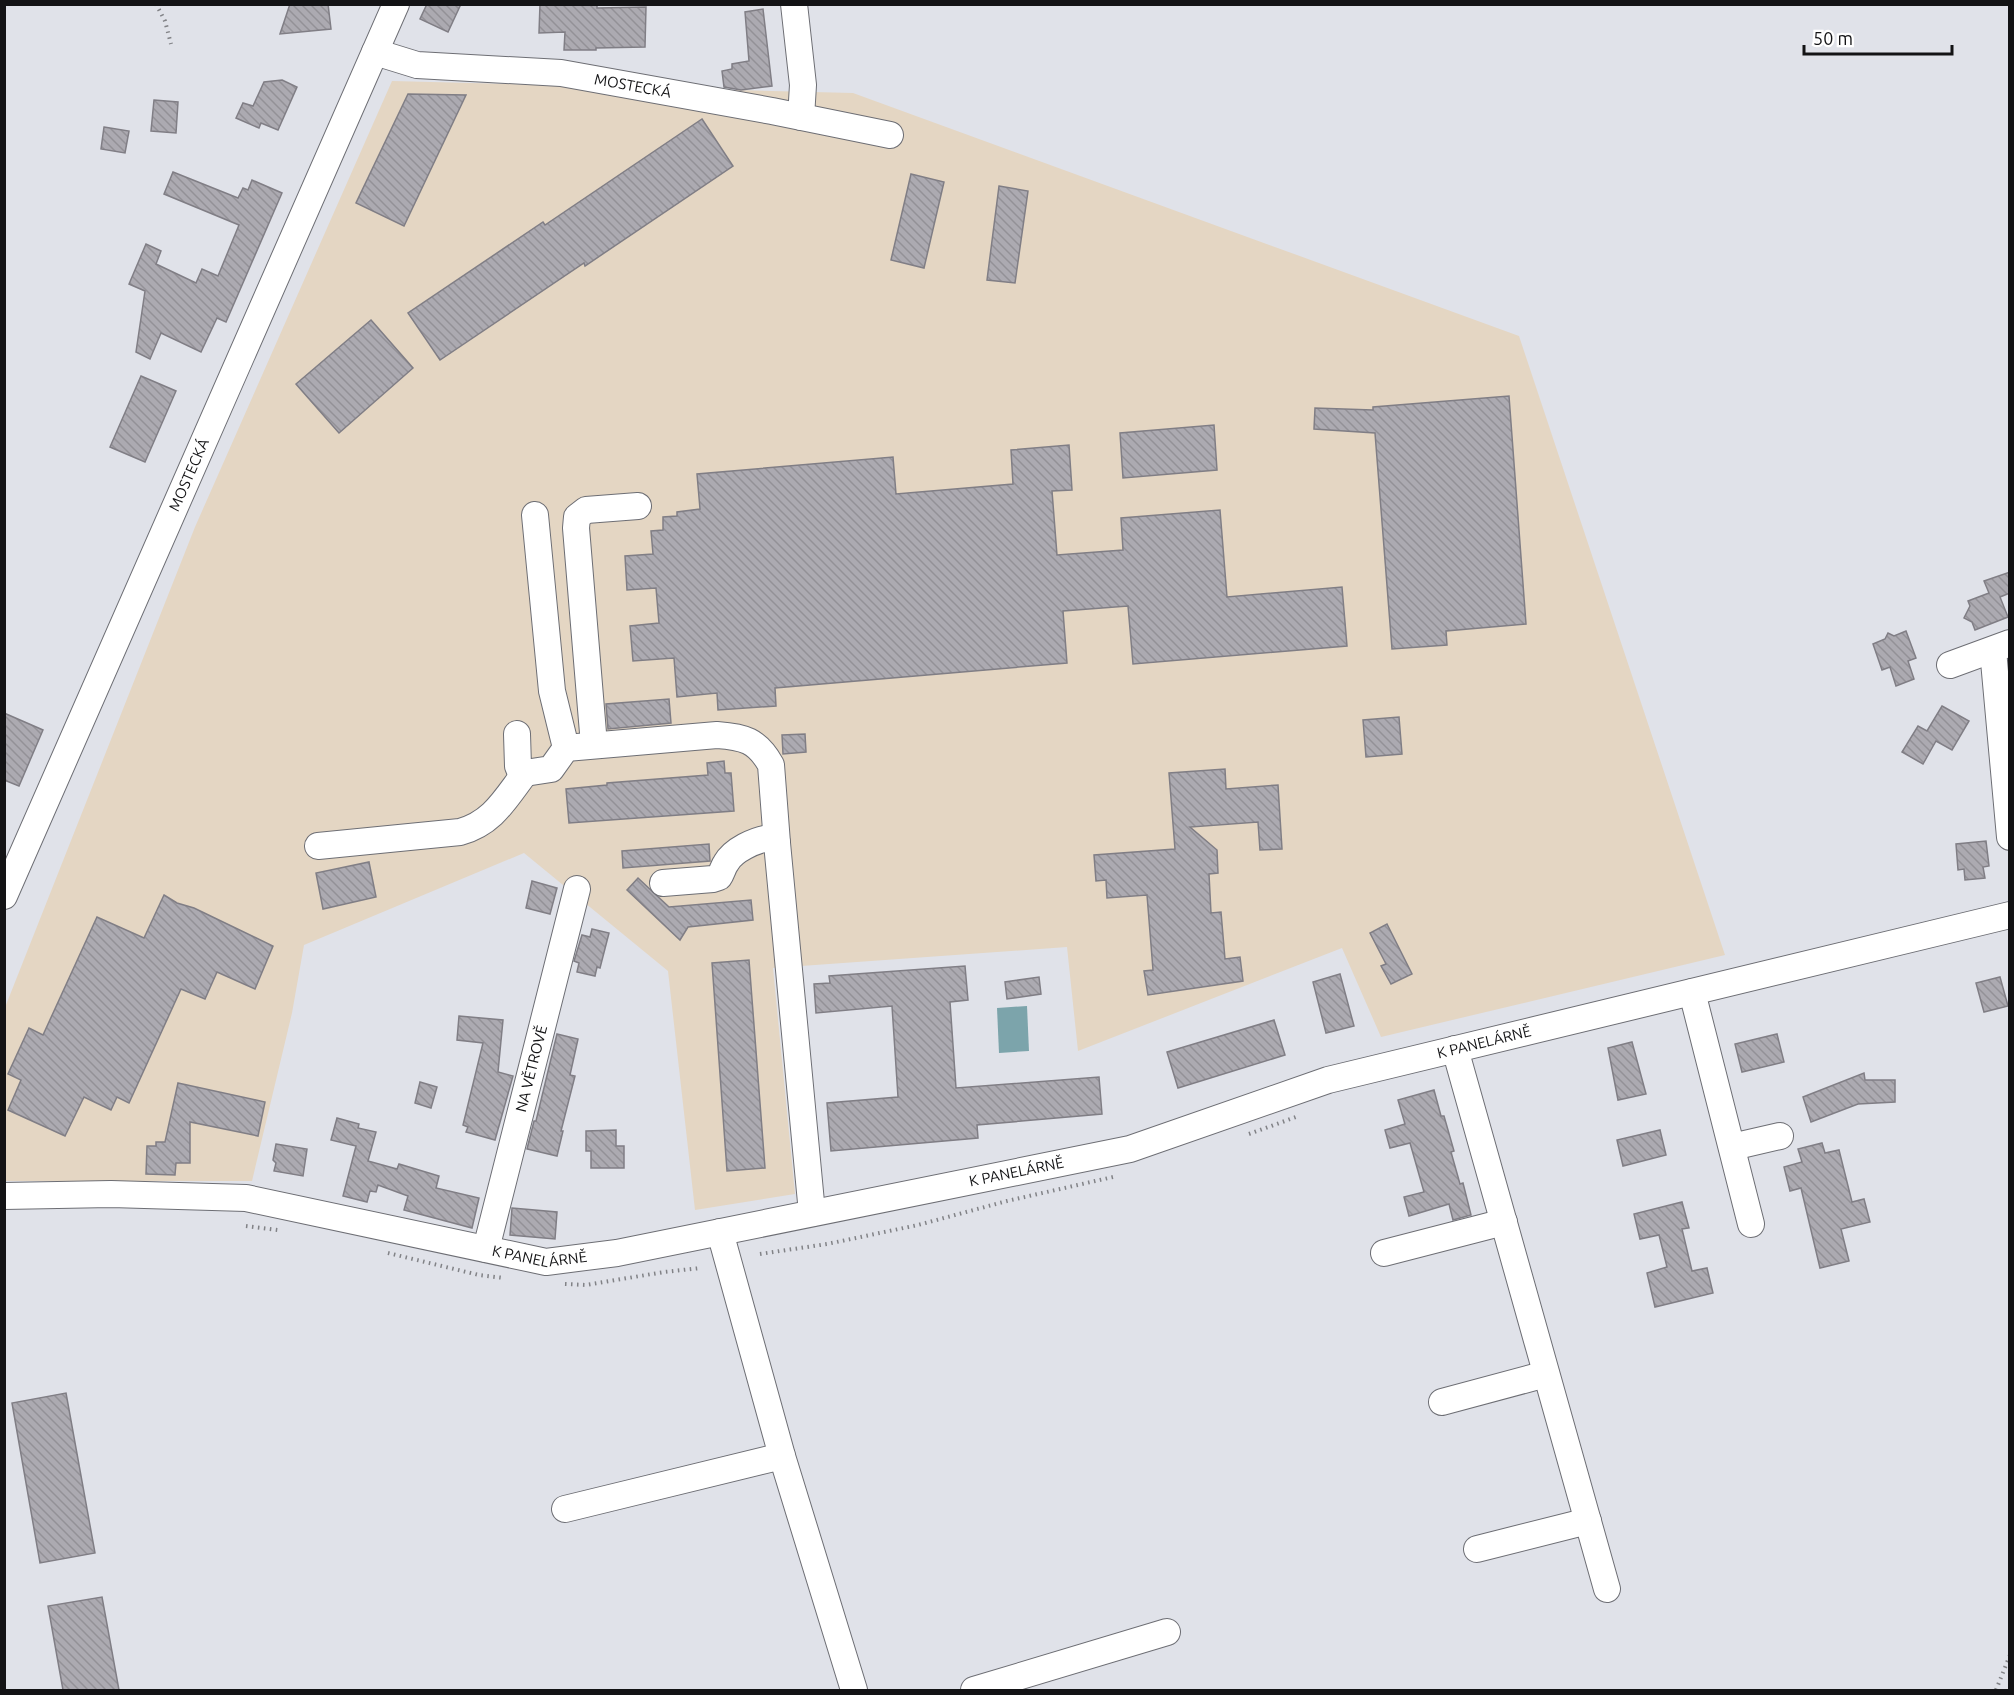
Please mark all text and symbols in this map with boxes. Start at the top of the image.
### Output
scale bar [1804,18,1952,56]
text: 50 m [1813,28,1853,48]
street label: MOSTECKÁ [593,70,673,101]
street label: MOSTECKÁ [165,435,212,514]
street label: K PANELÁRNĚ [1435,1022,1533,1061]
street label: NA VĚTROVĚ [512,1023,550,1114]
street label: K PANELÁRNĚ [968,1154,1065,1189]
street label: K PANELÁRNĚ [491,1242,588,1270]

